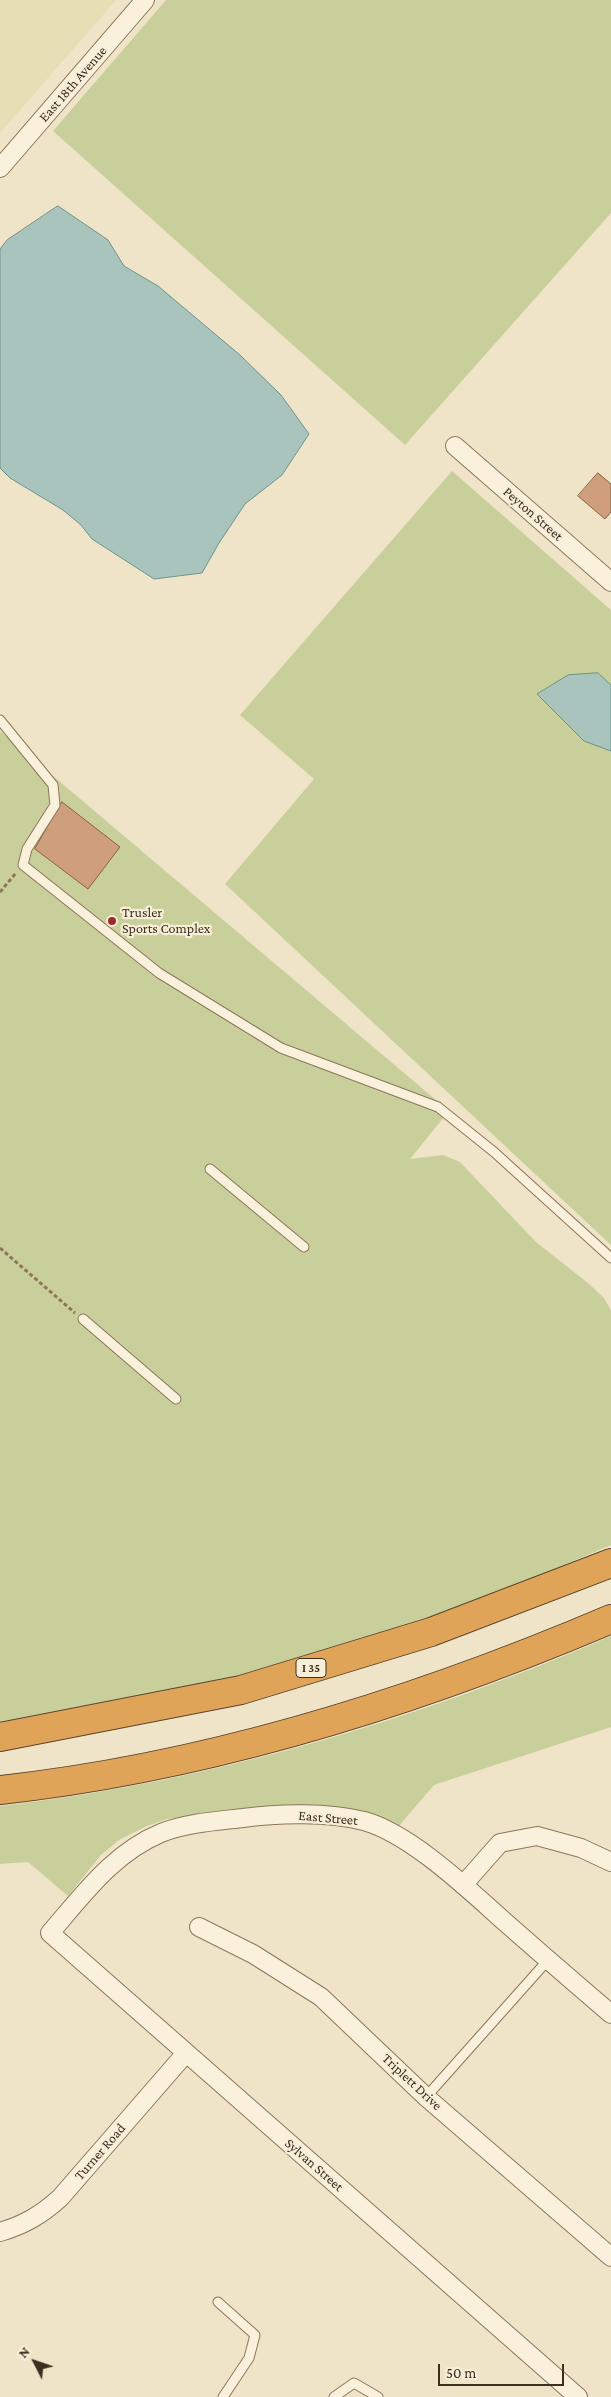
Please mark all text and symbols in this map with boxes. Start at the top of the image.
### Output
street label: East 18th Avenue [36,43,110,125]
street label: Peyton Street [500,483,566,545]
place label: Trusler Sports Complex [122,905,210,938]
marker: Trusler Sports Complex [106,915,118,927]
road number: I 35 [296,1659,326,1678]
street label: East Street [298,1807,358,1829]
street label: Triplett Drive [379,2050,445,2114]
street label: Turner Road [71,2120,129,2184]
street label: Sylvan Street [281,2135,347,2195]
north arrow [10,2337,60,2387]
text: N [15,2343,33,2361]
scale bar [441,2354,567,2386]
text: 50 m [446,2365,476,2381]

